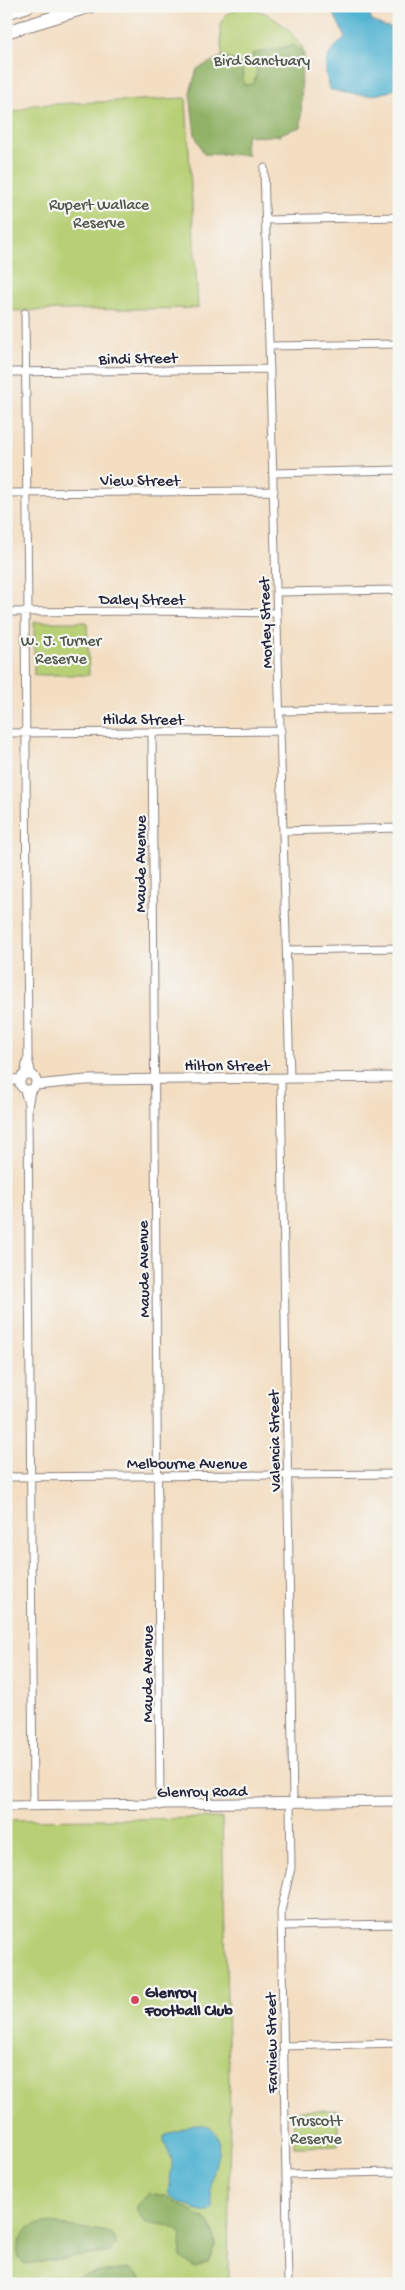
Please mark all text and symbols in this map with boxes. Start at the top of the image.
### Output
park label: Bird Sanctuary [213,53,310,72]
park label: Rupert Wallace Reserve [49,197,150,234]
street label: Bindi Street [98,350,179,371]
street label: View Street [99,473,181,492]
street label: Morley Street [256,576,279,669]
street label: Daley Street [98,592,186,611]
park label: W. J. Turner Reserve [21,633,103,670]
street label: Hilda Street [103,712,185,731]
street label: Maude Avenue [133,815,152,913]
street label: Hilton Street [184,1058,271,1077]
street label: Maude Avenue [135,1220,156,1318]
street label: Valencia Street [266,1389,287,1493]
street label: Melbourne Avenue [127,1456,248,1475]
street label: Maude Avenue [140,1625,159,1723]
street label: Glenroy Road [157,1783,249,1804]
place label: Glenroy Football Club [144,1985,233,2022]
street label: Farview Street [263,1991,284,2094]
marker: Glenroy Football Club [129,1994,141,2006]
park label: Truscott Reserve [289,2113,343,2150]

